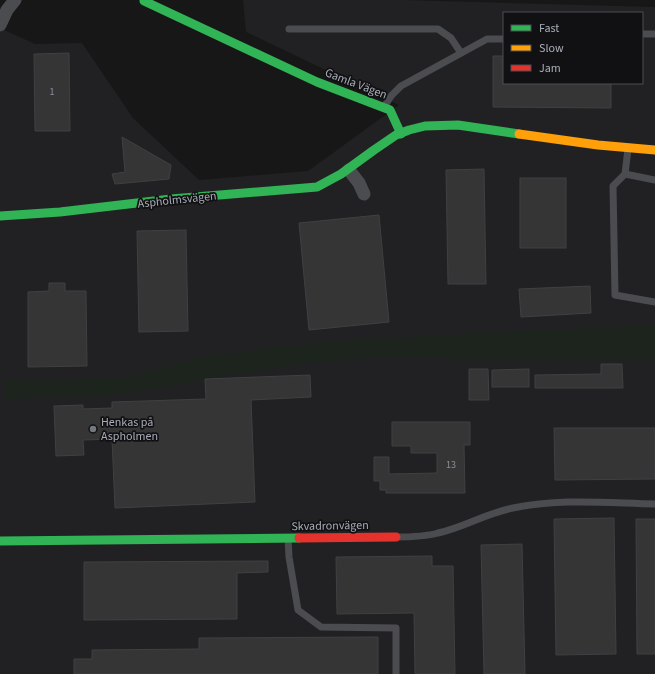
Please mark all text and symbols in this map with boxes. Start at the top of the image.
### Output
legend [503,12,643,84]
text: Fast [539,20,559,37]
text: Slow [539,40,564,57]
text: Jam [539,60,561,77]
street label: Gamla Vägen [322,64,390,104]
house number: 1 [50,85,55,99]
street label: Aspholmsvägen [137,187,217,213]
place label: Henkas på Aspholmen [101,414,158,445]
marker: Henkas på Aspholmen [88,424,98,434]
house number: 13 [446,458,456,472]
street label: Skvadronvägen [291,517,369,535]

